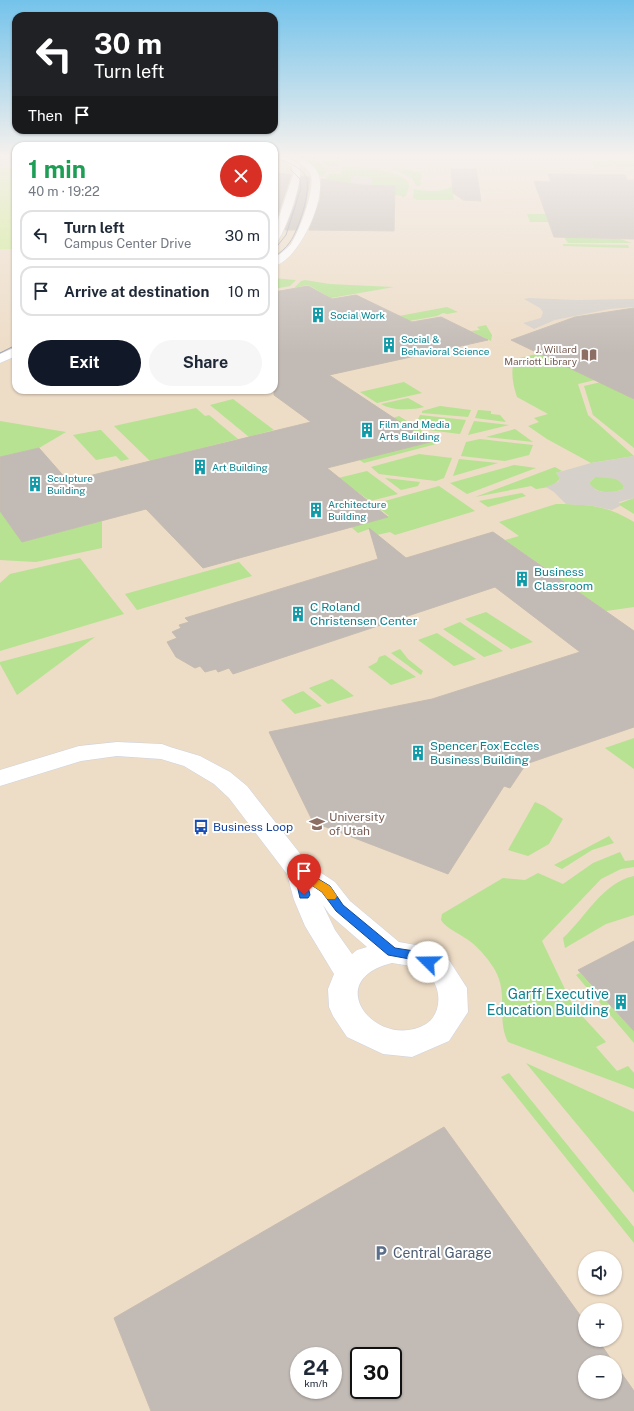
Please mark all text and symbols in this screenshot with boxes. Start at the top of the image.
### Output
text: 30 m [94,27,162,60]
icon: left [28,28,80,80]
text: Turn left [94,61,164,82]
icon: arrive [71,104,93,126]
text: Then [28,107,63,124]
text: 1 min [28,155,86,183]
button: close [220,155,262,197]
text: 40 m · 19:22 [28,184,100,199]
text: Turn left [64,219,125,236]
icon: left [30,224,52,246]
text: 30 m [225,227,260,244]
text: Campus Center Drive [64,236,191,251]
icon: arrive [30,280,52,302]
text: Arrive at destination [64,283,209,300]
text: 10 m [228,283,260,300]
building icon: Social Work [309,306,327,324]
place label: Social Work [330,309,386,321]
place label: Social & Behavioral Science [401,333,490,357]
building icon: Social & Behavioral Science [380,336,398,354]
button: Exit [28,340,141,386]
button: Share [149,340,262,386]
place label: J. Willard Marriott Library [504,343,578,367]
library icon: J. Willard Marriott Library [580,346,598,364]
place label: Film and Media Arts Building [379,418,450,442]
building icon: Film and Media Arts Building [358,421,376,439]
building icon: Art Building [191,458,209,476]
place label: Art Building [212,461,268,473]
place label: Sculpture Building [47,472,93,496]
building icon: Sculpture Building [26,475,44,493]
place label: Architecture Building [328,498,387,522]
building icon: Architecture Building [307,501,325,519]
place label: Business Classroom [534,565,593,593]
building icon: Business Classroom [513,570,531,588]
place label: C Roland Christensen Center [310,600,418,628]
building icon: C Roland Christensen Center [289,605,307,623]
place label: Spencer Fox Eccles Business Building [430,739,539,767]
building icon: Spencer Fox Eccles Business Building [409,744,427,762]
place label: University of Utah [329,810,385,838]
school or university icon: University of Utah [308,815,326,833]
bus stop icon: Business Loop [192,818,210,836]
place label: Business Loop [213,820,293,834]
pin [287,854,321,895]
icon: arrive [293,860,315,882]
position arrow [407,941,449,983]
place label: Garff Executive Education Building [487,986,609,1018]
building icon: Garff Executive Education Building [612,993,630,1011]
parking icon: Central Garage [372,1244,390,1262]
place label: Central Garage [393,1245,492,1261]
map controls [578,1251,622,1399]
button: sound [578,1251,622,1295]
button: + [578,1303,622,1347]
speed limit sign: 30 [350,1347,402,1399]
button: − [578,1355,622,1399]
text: 24 [303,1356,329,1380]
text: km/h [304,1377,328,1389]

